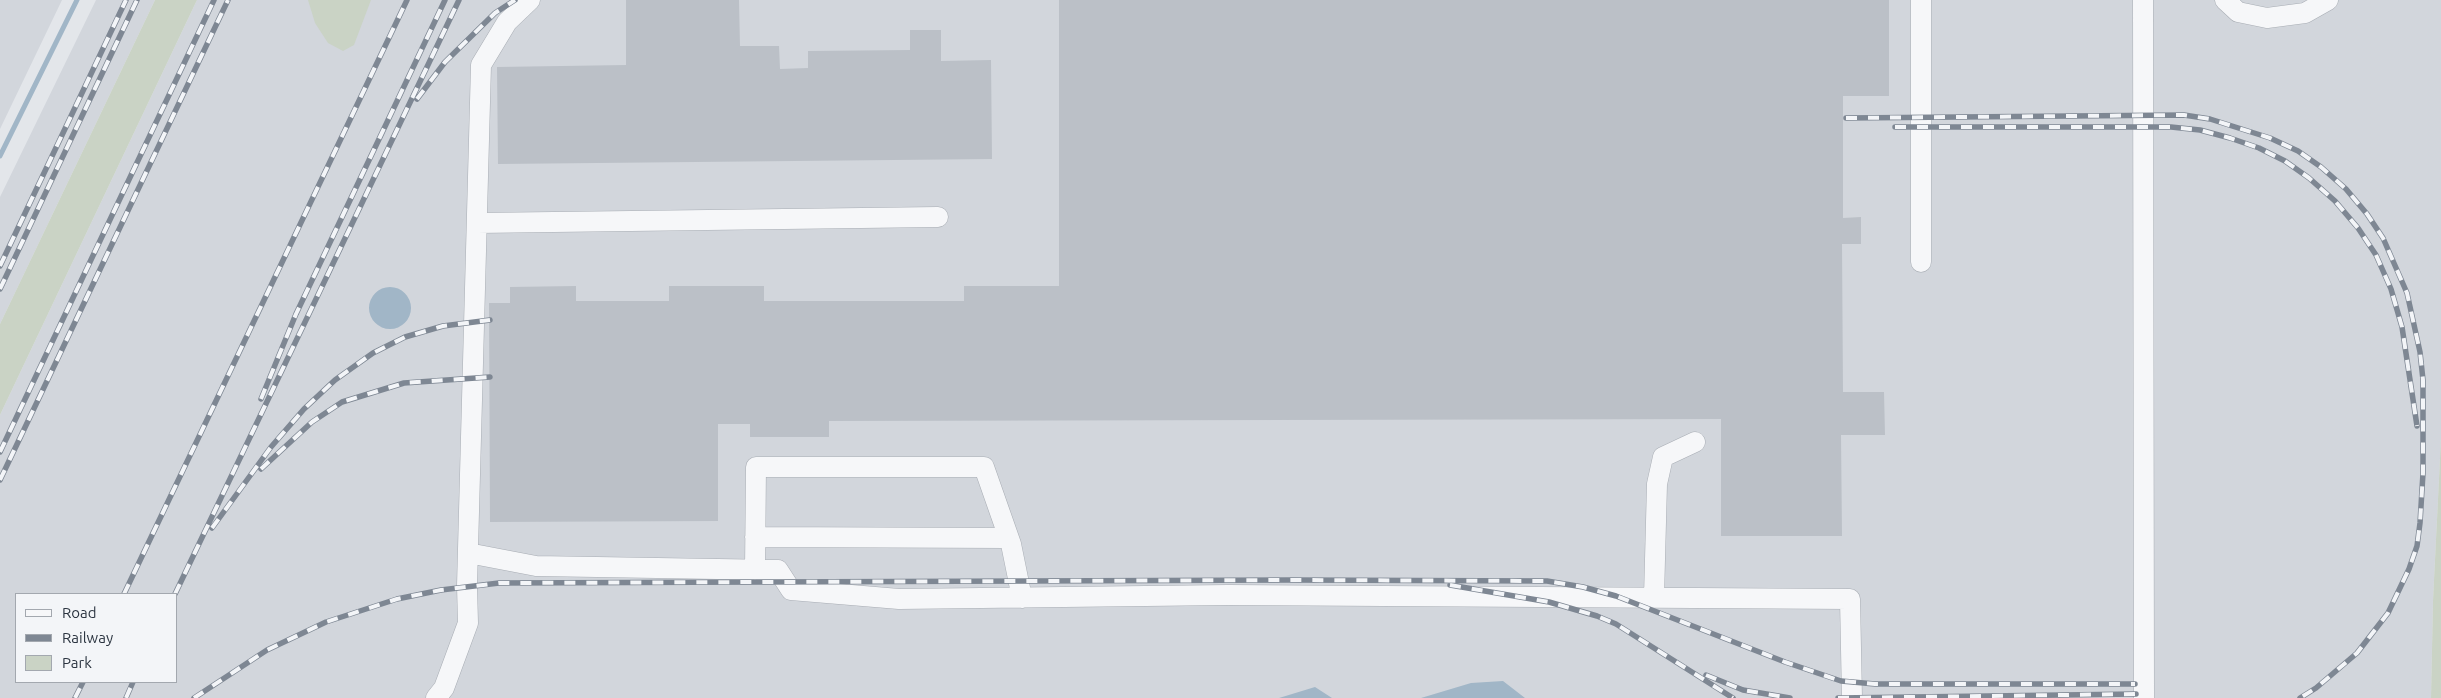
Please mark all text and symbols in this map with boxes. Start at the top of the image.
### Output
legend [15,593,178,683]
text: Road [62,604,97,621]
text: Railway [62,629,113,646]
text: Park [62,654,92,671]

